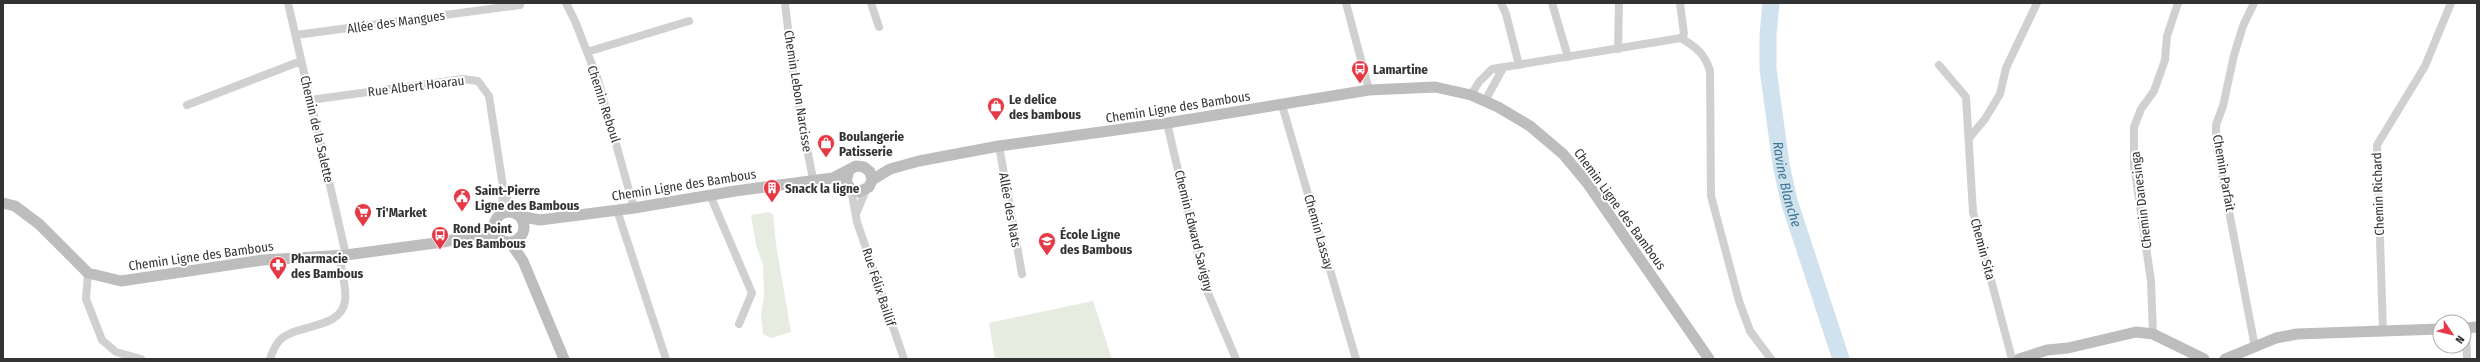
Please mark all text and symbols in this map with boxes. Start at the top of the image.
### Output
street label: Allée des Mangues [346,8,446,36]
street label: Chemin Lebon Narcisse [781,29,815,153]
bus stop icon: Lamartine [1350,59,1370,84]
place label: Lamartine [1373,62,1428,77]
street label: Chemin Reboul [584,64,624,145]
street label: Rue Albert Hoarau [367,73,465,99]
street label: Chemin de la Salette [297,74,337,184]
street label: Chemin Ligne des Bambous [1105,88,1252,126]
place label: Le delice des bambous [1009,92,1081,122]
shop icon: Le delice des bambous [986,96,1006,121]
place label: Boulangerie Patisserie [839,129,905,159]
shop icon: Boulangerie Patisserie [816,133,836,158]
street label: Chemin Parfait [2210,134,2238,213]
water label: Ravine Blanche [1769,140,1806,229]
street label: Chemin Ligne des Bambous [1571,146,1669,273]
street label: Chemin Danesinga [2128,150,2154,250]
street label: Chemin Richard [2369,152,2387,236]
street label: Chemin Ligne des Bambous [611,166,758,204]
street label: Chemin Edward Savigny [1172,169,1216,294]
street label: Allée des Nats [996,171,1024,249]
building icon: Snack la ligne [762,178,782,203]
place label: Snack la ligne [785,181,860,196]
place label: Saint-Pierre Ligne des Bambous [475,183,579,213]
public building icon: Saint-Pierre Ligne des Bambous [452,187,472,212]
street label: Chemin Lassay [1301,193,1337,272]
supermarket icon: Ti'Market [353,202,373,227]
place label: Ti'Market [376,205,427,220]
street label: Chemin Sita [1968,217,1998,281]
place label: Rond Point Des Bambous [453,221,526,251]
bus stop icon: Rond Point Des Bambous [430,225,450,250]
place label: École Ligne des Bambous [1060,226,1132,257]
school or university icon: École Ligne des Bambous [1037,231,1057,256]
street label: Chemin Ligne des Bambous [128,238,275,274]
street label: Rue Félix Baillif [859,246,899,329]
place label: Pharmacie des Bambous [291,251,363,281]
pharmacy icon: Pharmacie des Bambous [268,255,288,280]
north arrow [2432,314,2472,354]
text: N [2453,333,2467,346]

